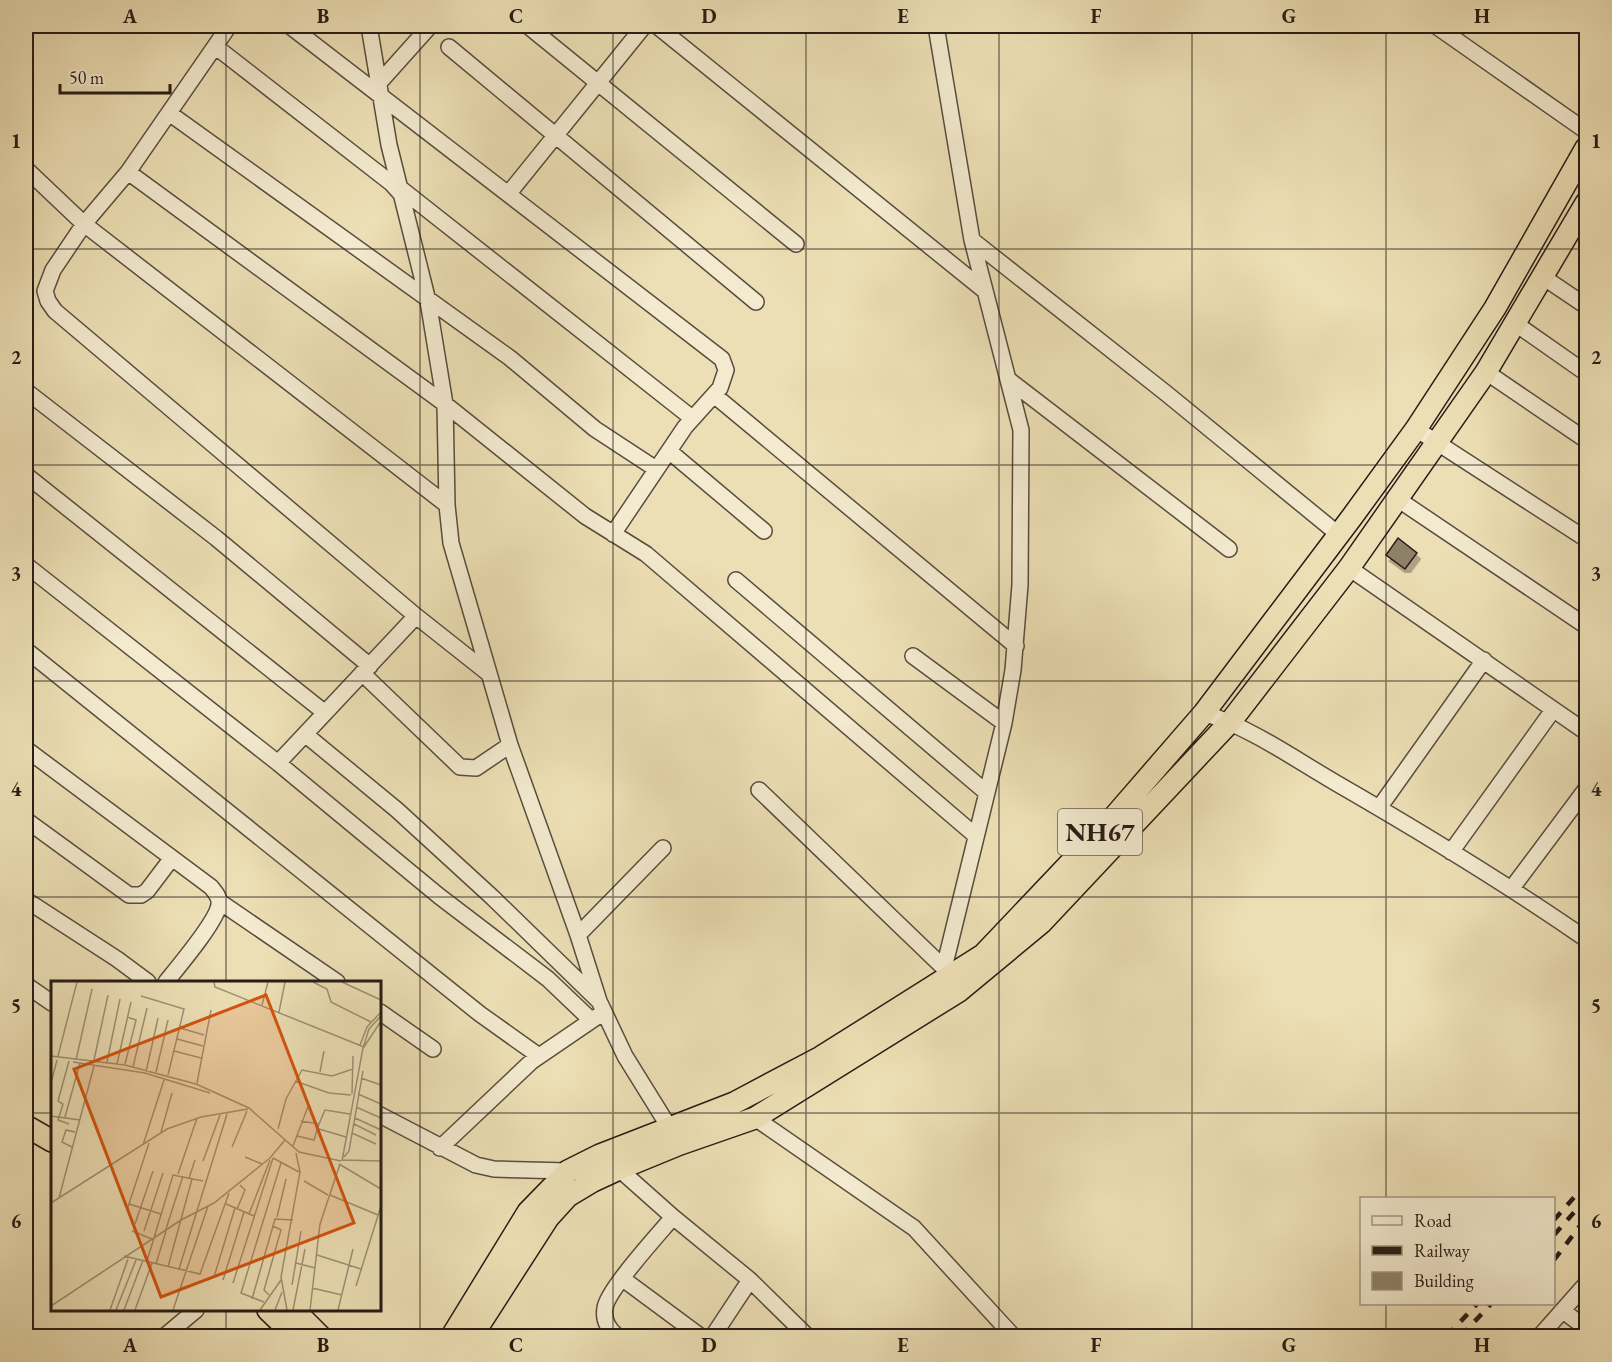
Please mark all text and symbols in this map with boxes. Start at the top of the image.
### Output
text: A [122,3,138,29]
text: B [317,3,329,29]
text: C [509,3,523,29]
text: D [701,3,717,29]
text: E [897,3,909,29]
text: F [1091,3,1102,29]
text: G [1282,3,1296,29]
text: H [1474,3,1490,29]
scale bar [60,57,170,95]
text: 50 m [69,66,104,89]
text: 1 [11,128,21,154]
text: 1 [1591,128,1601,154]
text: 2 [11,344,22,370]
text: 2 [1591,344,1602,370]
text: 3 [11,560,21,586]
text: 3 [1591,560,1601,586]
text: 4 [11,776,22,802]
text: 4 [1591,776,1602,802]
road number: NH67 [1058,809,1142,855]
inset map [51,981,381,1311]
text: 5 [11,992,21,1018]
text: 5 [1591,992,1601,1018]
legend [1360,1197,1555,1305]
text: 6 [11,1208,22,1234]
text: 6 [1591,1208,1602,1234]
text: Road [1414,1209,1453,1232]
text: Railway [1414,1239,1470,1262]
text: Building [1414,1269,1474,1292]
text: A [122,1332,138,1358]
text: B [317,1332,329,1358]
text: C [509,1332,523,1358]
text: D [701,1332,717,1358]
text: E [897,1332,909,1358]
text: F [1091,1332,1102,1358]
text: G [1282,1332,1296,1358]
text: H [1474,1332,1490,1358]

